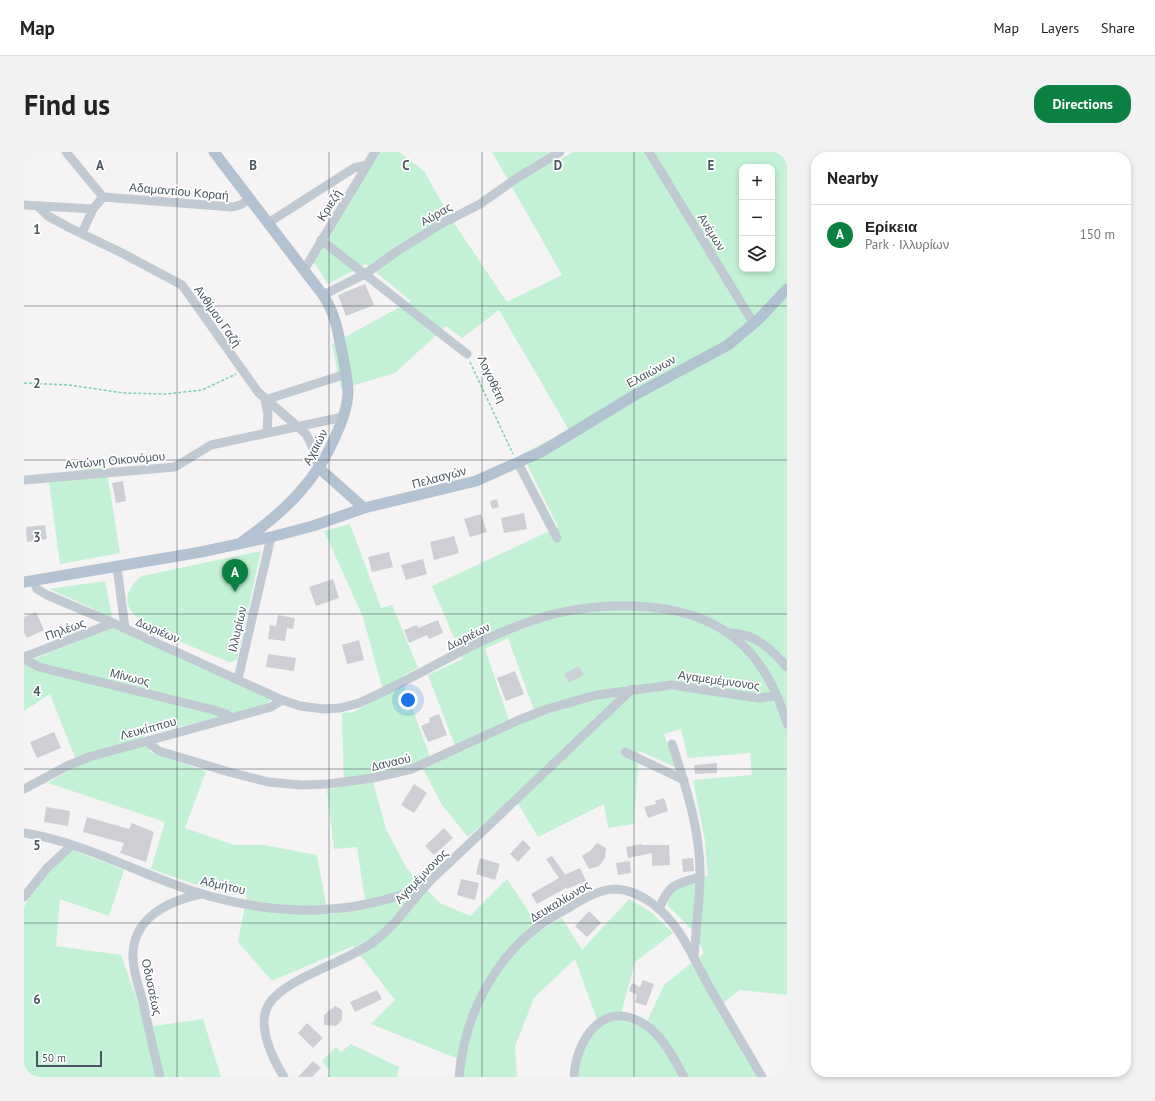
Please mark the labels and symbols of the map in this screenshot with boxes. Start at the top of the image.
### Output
text: A [96,157,104,174]
text: B [249,157,257,174]
text: C [402,157,410,174]
text: D [554,157,562,174]
text: E [708,157,715,174]
street label: Αδαμαντίου Κοραή [129,179,229,203]
street label: Κριεζή [313,186,345,224]
street label: Αύρας [417,199,455,229]
street label: Ανέμων [695,211,729,253]
text: 1 [33,221,41,238]
street label: Ανθίμου Γαζή [191,282,245,350]
street label: Ελαιώνων [624,351,678,391]
street label: Λογοθέτη [474,353,510,405]
text: 2 [33,375,41,392]
street label: Αχαιών [299,426,331,468]
street label: Αντώνη Οικονόμου [64,448,166,472]
street label: Πελασγών [410,463,468,491]
text: 3 [33,529,41,546]
pin: A [222,559,248,592]
street label: Ιλλυρίων [224,605,250,653]
street label: Δωριέων [134,614,182,646]
street label: Πηλέως [43,615,87,643]
street label: Δωριέων [444,619,492,653]
street label: Μίνωος [109,665,152,689]
street label: Αγαμεμέμνονος [677,667,761,693]
text: 4 [33,683,41,700]
your location [398,690,418,710]
street label: Λευκίππου [118,713,178,743]
street label: Δαναού [370,750,412,774]
text: 5 [33,837,41,854]
street label: Αγαμέμνονος [391,845,451,907]
street label: Αδμήτου [199,873,247,897]
street label: Δευκαλίωνος [527,877,593,925]
street label: Οδυσσέως [139,957,165,1017]
text: 6 [33,991,41,1008]
scale bar [36,1049,102,1068]

